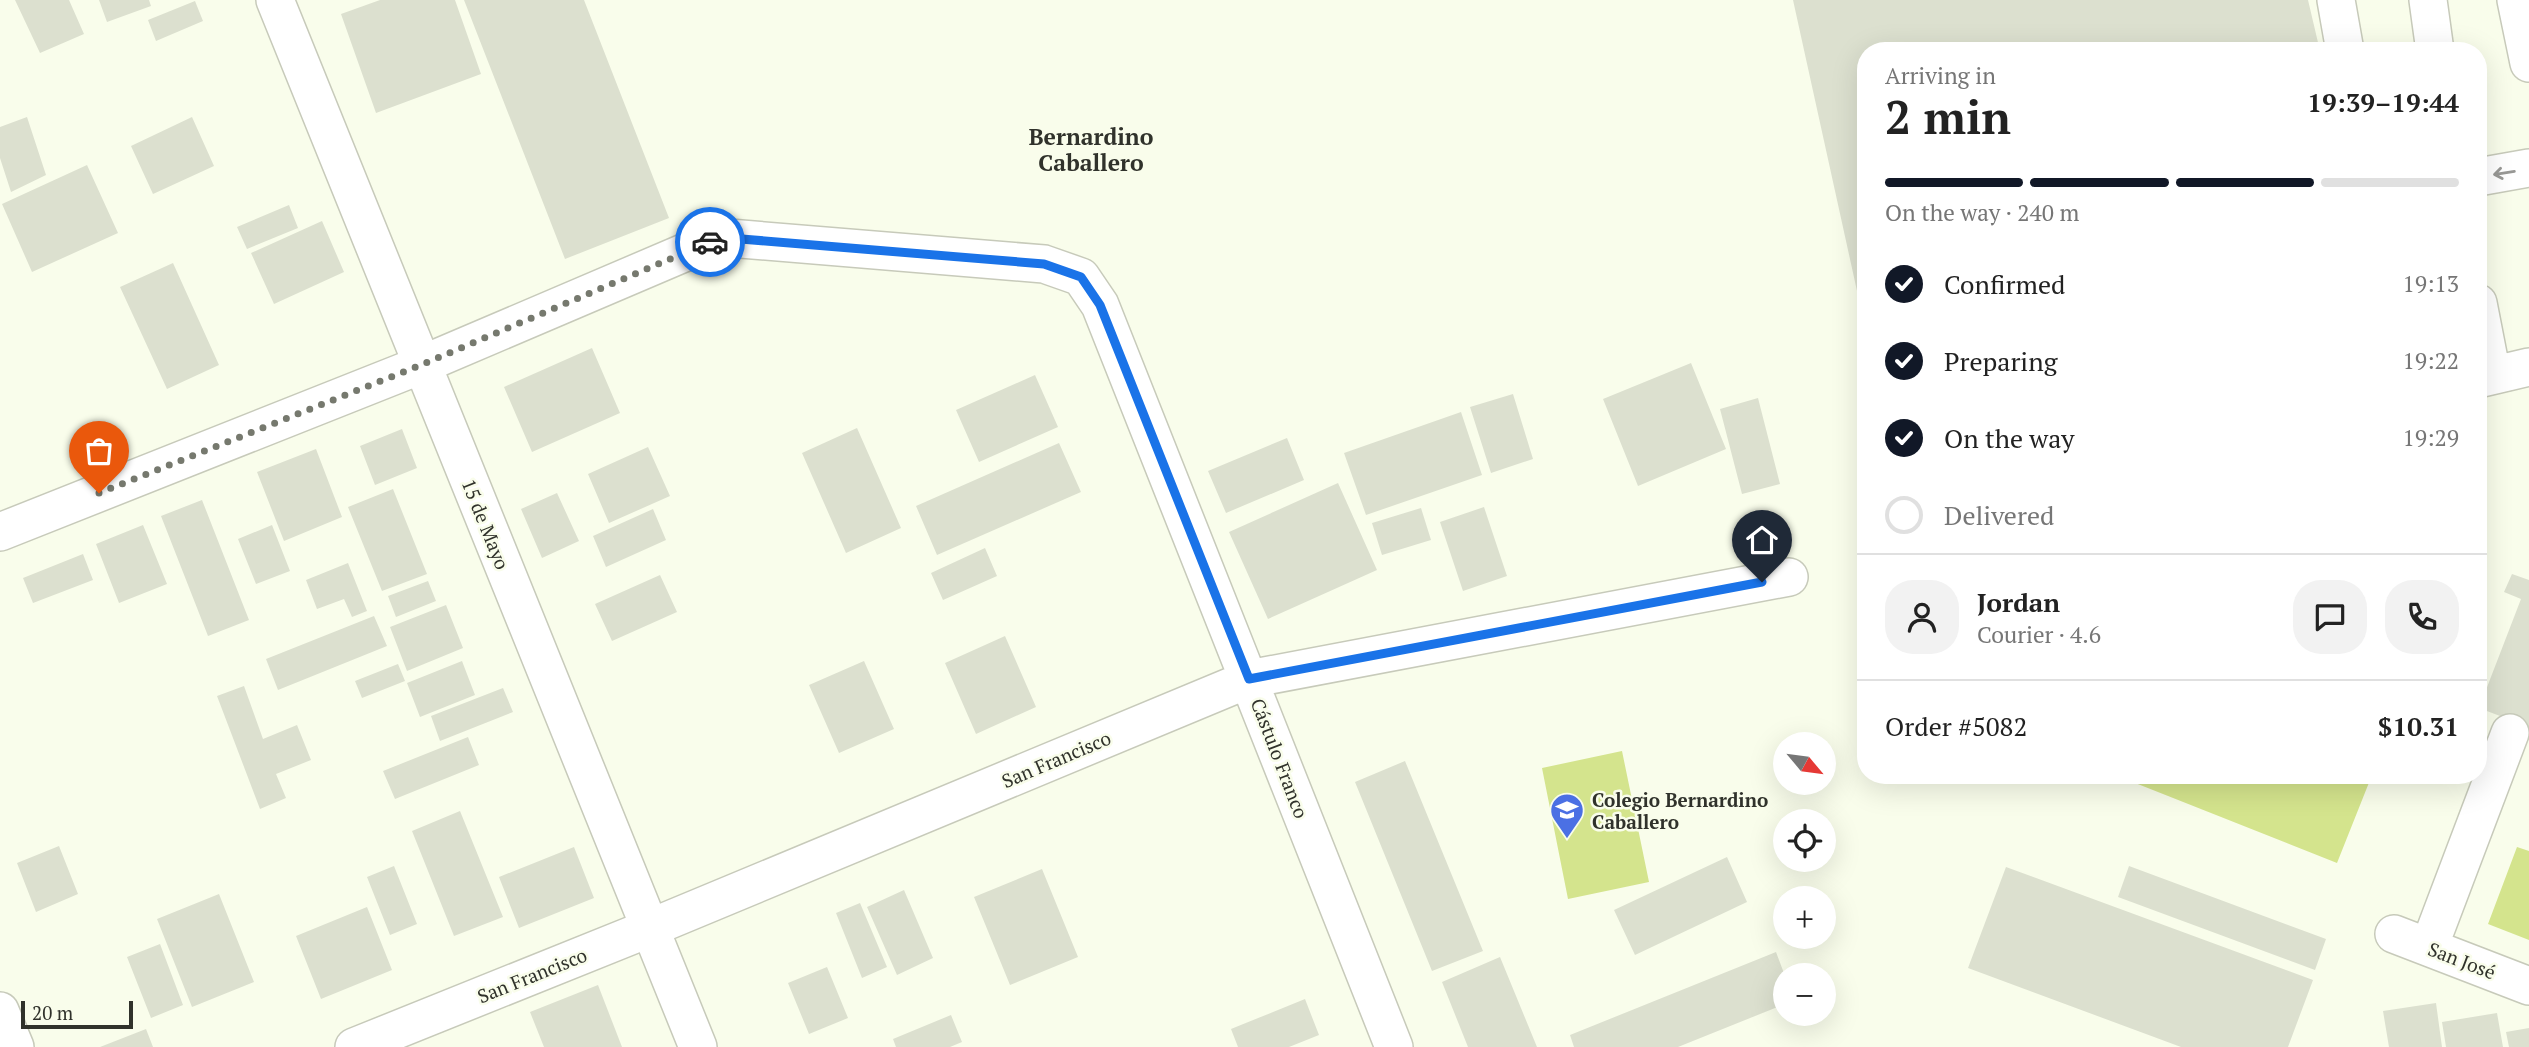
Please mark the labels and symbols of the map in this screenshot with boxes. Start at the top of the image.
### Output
district label: Bernardino Caballero [1029,121,1153,178]
one-way arrow [2493,167,2515,180]
courier [675,207,745,277]
pin [69,421,129,493]
street label: 15 de Mayo [457,475,515,573]
pin [1732,510,1792,582]
street label: Cástulo Franco [1246,695,1314,821]
street label: San Francisco [998,725,1114,793]
north arrow [1773,732,1836,794]
place label: Colegio Bernardino Caballero [1592,787,1768,834]
school or university icon: Colegio Bernardino Caballero [1548,791,1586,840]
street label: San José [2425,936,2499,984]
street label: San Francisco [474,942,590,1008]
scale bar [21,998,133,1030]

